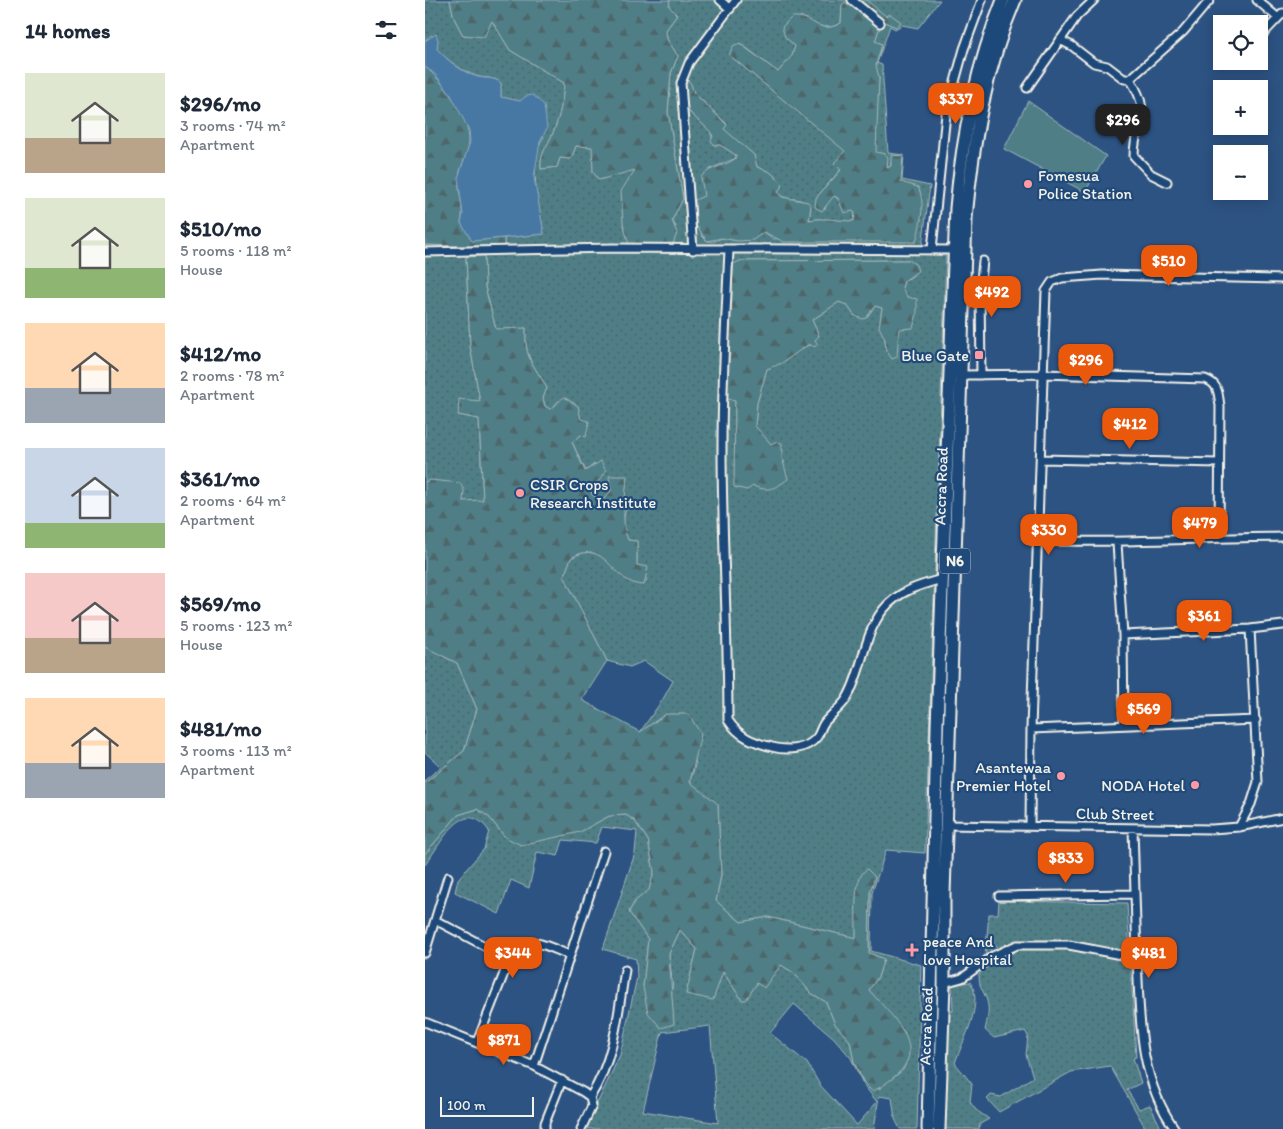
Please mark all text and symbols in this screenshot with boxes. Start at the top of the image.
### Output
map controls [1213,15,1268,200]
button: locate [1213,15,1268,70]
icon: filters [372,16,400,44]
text: 14 homes [25,18,110,43]
button: + [1213,80,1268,135]
pin: $337 [926,82,986,125]
text: $337 [939,89,973,108]
text: $296/mo [180,91,261,116]
icon: home [65,93,125,153]
pin: $296 [1093,104,1153,146]
text: $296 [1106,110,1140,129]
text: 3 rooms · 74 m² [180,116,286,135]
text: Apartment [180,135,255,154]
button: − [1213,145,1268,200]
place label: Fomesua Police Station [1038,166,1133,203]
marker: Fomesua Police Station [1022,178,1034,190]
text: $510/mo [180,216,262,241]
icon: home [65,218,125,278]
text: 5 rooms · 118 m² [180,241,291,260]
pin: $510 [1139,244,1199,287]
text: $510 [1152,251,1186,270]
text: House [180,260,223,279]
pin: $492 [962,276,1022,318]
text: $492 [975,282,1009,301]
text: $412/mo [180,341,261,366]
icon: home [65,343,125,403]
pin: $296 [1056,344,1116,386]
place label: Blue Gate [901,346,969,365]
marker: Blue Gate [973,349,985,361]
text: $296 [1069,350,1103,369]
text: 2 rooms · 78 m² [180,366,285,385]
text: Apartment [180,385,255,404]
pin: $412 [1100,408,1160,450]
text: $412 [1113,414,1147,433]
street label: Accra Road [930,446,952,525]
text: $361/mo [180,466,260,491]
icon: home [65,468,125,528]
place label: CSIR Crops Research Institute [530,475,657,512]
marker: CSIR Crops Research Institute [514,487,526,499]
text: 2 rooms · 64 m² [180,491,286,510]
pin: $479 [1170,506,1230,549]
text: Apartment [180,510,255,529]
text: $479 [1183,513,1217,532]
pin: $330 [1019,514,1079,556]
text: $330 [1031,520,1067,539]
road number: N6 [940,548,970,574]
text: $569/mo [180,591,261,616]
icon: home [65,593,125,653]
pin: $361 [1174,600,1234,642]
text: $361 [1188,606,1220,625]
text: 5 rooms · 123 m² [180,616,292,635]
text: House [180,635,223,654]
pin: $569 [1114,692,1174,735]
text: $569 [1127,699,1161,718]
text: $481/mo [180,716,262,741]
icon: home [65,718,125,778]
text: 3 rooms · 113 m² [180,741,292,760]
place label: Asantewaa Premier Hotel [956,758,1052,795]
text: Apartment [180,760,255,779]
marker: Asantewaa Premier Hotel [1055,770,1067,782]
place label: NODA Hotel [1101,776,1185,795]
marker: NODA Hotel [1189,779,1201,791]
street label: Club Street [1076,804,1154,824]
pin: $833 [1036,842,1096,884]
text: $833 [1049,848,1083,867]
place label: peace And love Hospital [923,932,1012,969]
pin: $344 [483,936,543,979]
pin: $481 [1119,936,1179,979]
text: $344 [495,943,531,962]
marker: peace And love Hospital [905,943,919,957]
text: $481 [1132,943,1166,962]
street label: Accra Road [915,986,937,1065]
pin: $871 [474,1024,534,1066]
text: $871 [488,1030,520,1049]
scale bar [440,1094,534,1117]
text: 100 m [447,1097,486,1114]

